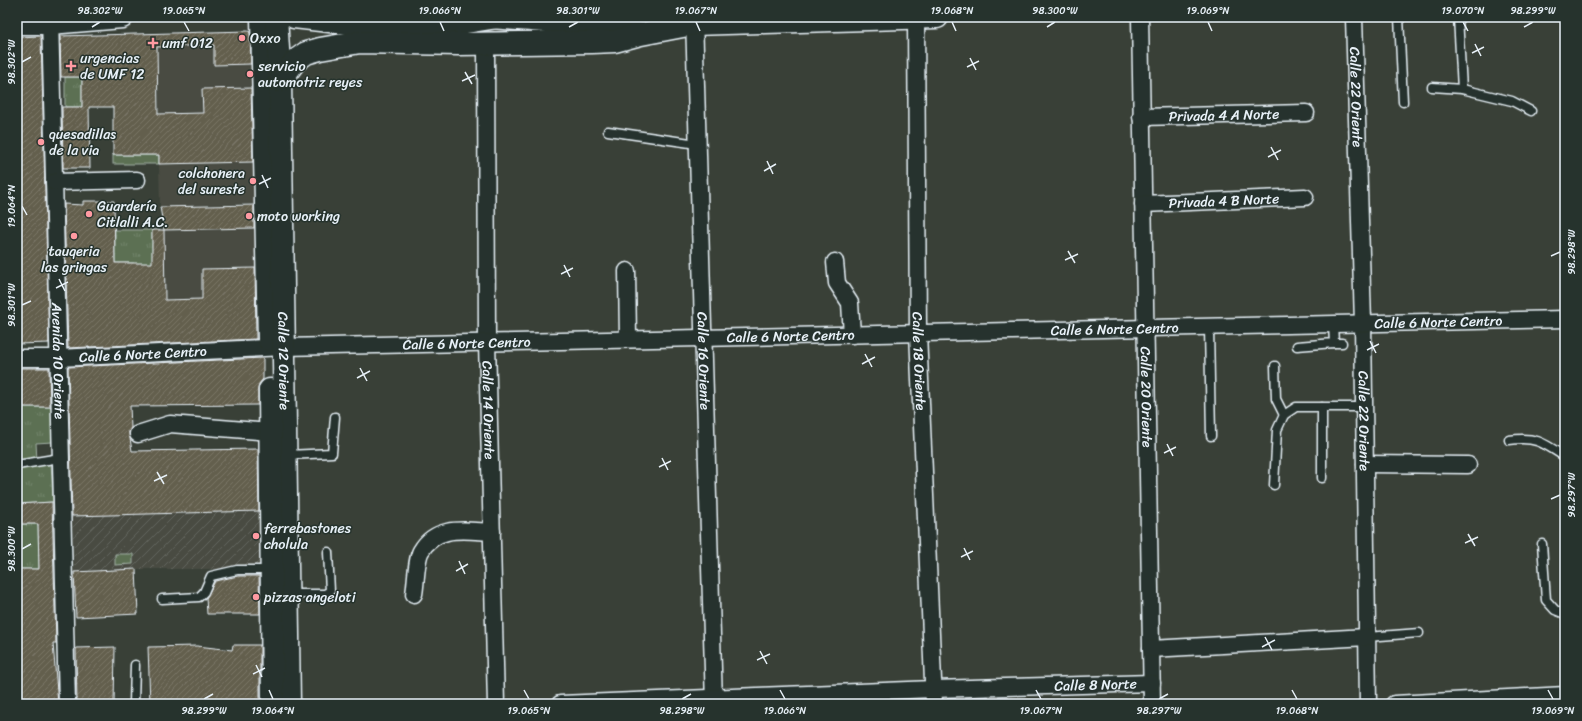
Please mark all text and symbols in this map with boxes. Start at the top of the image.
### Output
text: 98.302°W [78,2,123,20]
text: 19.065°N [163,2,205,20]
text: 19.066°N [419,2,461,20]
text: 98.301°W [556,2,600,20]
text: 19.067°N [675,2,717,20]
text: 19.068°N [931,2,973,20]
text: 98.300°W [1032,2,1078,20]
text: 19.069°N [1187,2,1229,20]
text: 19.070°N [1441,2,1485,20]
text: 98.299°W [1510,2,1556,20]
place label: Oxxo [250,26,281,51]
place label: umf 012 [162,31,213,56]
marker: Oxxo [237,33,247,43]
marker: umf 012 [147,37,159,49]
text: 98.302°W [3,39,21,84]
place label: urgencias de UMF 12 [80,46,144,87]
street label: Calle 22 Oriente [1342,46,1370,148]
place label: servicio automotriz reyes [257,54,363,95]
marker: urgencias de UMF 12 [65,60,77,72]
marker: servicio automotriz reyes [245,69,255,79]
street label: Privada 4 A Norte [1168,101,1280,129]
place label: quesadillas de la via [49,122,116,163]
marker: quesadillas de la via [36,137,46,147]
place label: colchonera del sureste [178,161,245,202]
marker: colchonera del sureste [248,176,258,186]
text: 19.064°N [3,184,21,227]
street label: Privada 4 B Norte [1168,186,1280,215]
place label: Guardería Citlalli A.C. [97,194,169,235]
place label: moto working [257,204,340,229]
marker: Guardería Citlalli A.C. [84,209,94,219]
marker: moto working [244,211,254,221]
text: 98.298°W [1563,229,1581,275]
marker: tauqeria las gringas [69,231,79,241]
place label: tauqeria las gringas [41,239,107,280]
text: 98.301°W [3,283,21,327]
street label: Avenida 10 Oriente [45,301,72,420]
street label: Calle 6 Norte Centro [1374,308,1503,336]
street label: Calle 16 Oriente [690,311,718,410]
street label: Calle 12 Oriente [271,312,297,410]
street label: Calle 18 Oriente [905,312,934,411]
street label: Calle 6 Norte Centro [1050,315,1179,343]
street label: Calle 6 Norte Centro [726,322,855,350]
street label: Calle 6 Norte Centro [402,329,531,357]
street label: Calle 6 Norte Centro [78,338,207,369]
street label: Calle 20 Oriente [1133,346,1160,448]
street label: Calle 14 Oriente [475,360,502,460]
street label: Calle 22 Oriente [1351,371,1377,471]
text: 98.297°W [1563,472,1581,517]
place label: ferrebastones cholula [264,516,352,557]
text: 98.300°W [3,526,21,572]
marker: ferrebastones cholula [251,531,261,541]
place label: pizzas angeloti [263,585,357,610]
marker: pizzas angeloti [251,592,261,602]
street label: Calle 8 Norte [1054,671,1137,698]
text: 98.299°W [181,702,227,720]
text: 19.064°N [252,702,295,720]
text: 19.065°N [508,702,550,720]
text: 98.298°W [659,702,705,720]
text: 19.066°N [764,702,806,720]
text: 19.067°N [1020,702,1062,720]
text: 98.297°W [1137,702,1182,720]
text: 19.068°N [1276,702,1318,720]
text: 19.069°N [1532,702,1574,720]

